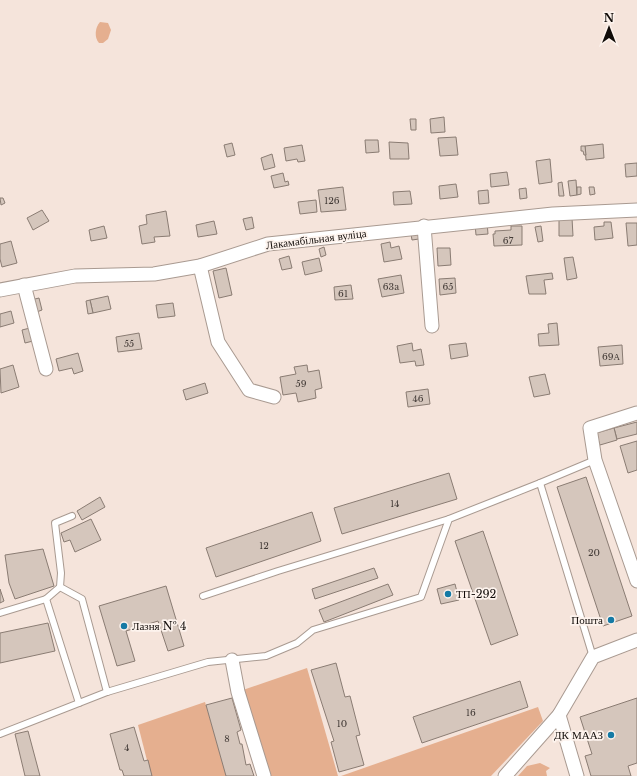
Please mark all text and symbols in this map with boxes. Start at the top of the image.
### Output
north arrow [589,8,629,48]
text: N [604,11,615,25]
house number: 126 [324,195,340,206]
street label: Лакамабільная вуліца [265,226,367,252]
house number: 67 [503,235,514,246]
house number: 63a [383,281,399,292]
house number: 65 [443,281,453,292]
house number: 61 [338,288,348,299]
house number: 55 [124,338,134,349]
house number: 69А [602,351,621,362]
house number: 59 [296,378,307,389]
house number: 46 [412,393,424,404]
house number: 14 [390,498,400,509]
house number: 12 [259,540,269,551]
house number: 20 [588,547,600,558]
place label: ТП-292 [456,587,497,601]
marker: ТП-292 [443,589,453,599]
place label: Пошта [571,613,603,627]
marker: Пошта [606,615,616,625]
place label: Лазня № 4 [132,619,187,633]
marker: Лазня № 4 [119,621,129,631]
house number: 16 [466,707,476,718]
house number: 10 [337,718,347,729]
place label: ДК МААЗ [554,728,603,742]
marker: ДК МААЗ [606,730,616,740]
house number: 8 [224,733,230,744]
house number: 4 [124,742,130,753]

